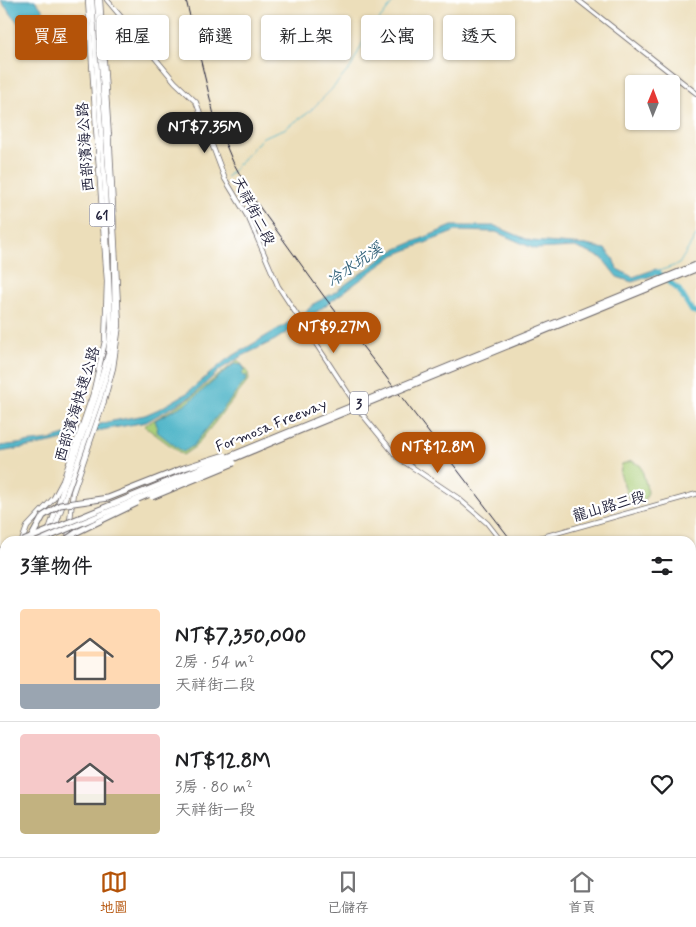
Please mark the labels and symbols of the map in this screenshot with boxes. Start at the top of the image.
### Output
north arrow [625,75,680,130]
street label: 西部濱海公路 [73,101,99,193]
pin: NT$7.35M [153,112,257,154]
street label: 天祥街二段 [227,173,279,249]
road number: 61 [90,204,114,226]
water label: 冷水坑溪 [323,238,388,292]
pin: NT$9.27M [282,312,386,354]
street label: 西部濱海快速公路 [51,344,105,465]
road number: 3 [350,392,368,414]
street label: Formosa Freeway [213,394,330,457]
pin: NT$12.8M [386,432,490,474]
street label: 龍山路三段 [570,487,648,527]

